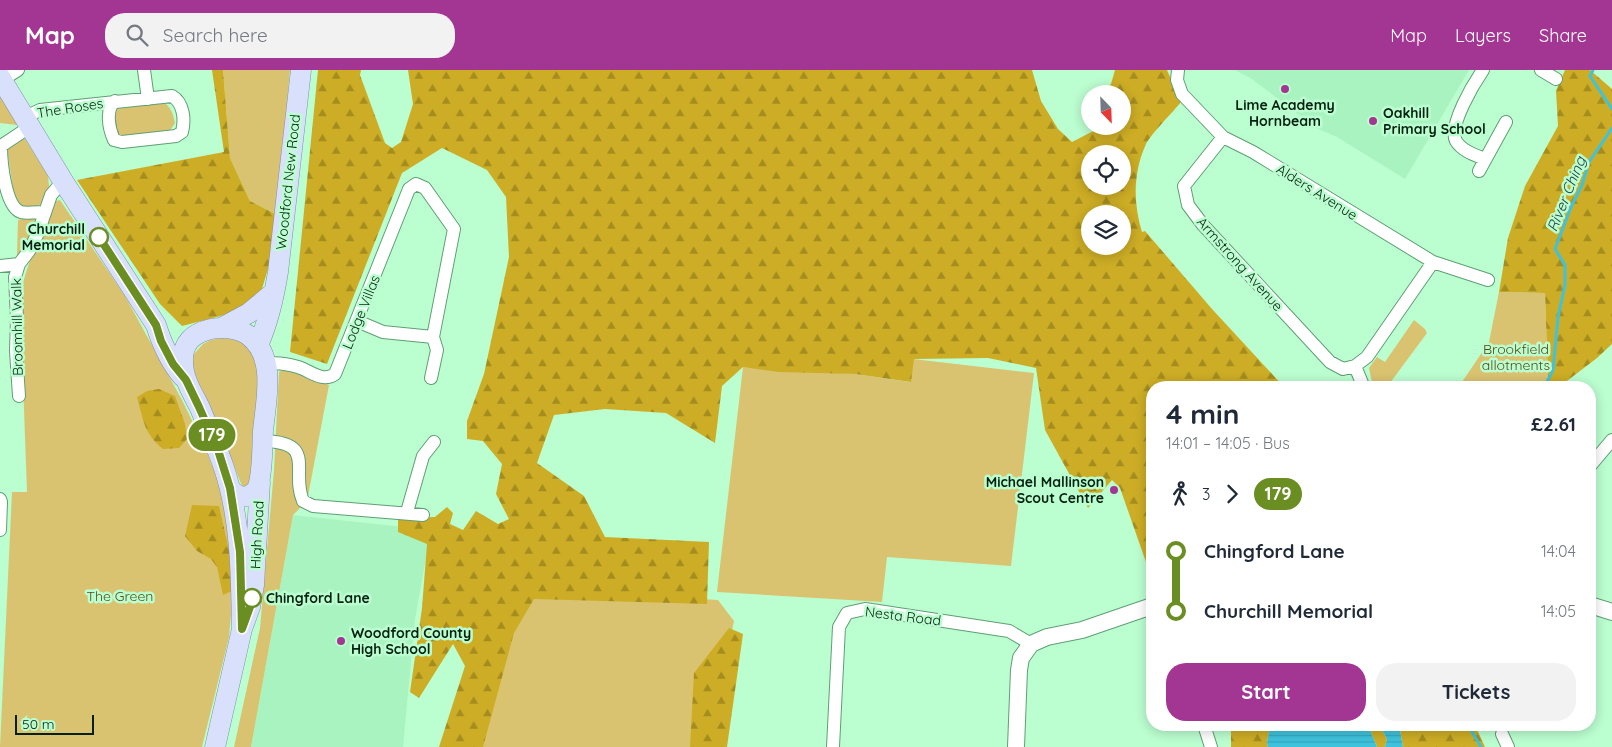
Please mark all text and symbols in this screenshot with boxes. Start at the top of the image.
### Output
search box [105,13,455,58]
text: Map [25,20,75,50]
icon: search [123,21,151,49]
text: Search here [163,23,268,47]
text: Map [1390,24,1427,47]
text: Layers [1455,24,1511,47]
text: Share [1539,24,1587,47]
marker: Lime Academy Hornbeam [1279,83,1291,95]
north arrow [1081,85,1131,135]
map controls [1081,85,1131,255]
street label: The Roses [36,94,104,122]
place label: Lime Academy Hornbeam [1235,96,1335,130]
place label: Oakhill Primary School [1383,104,1486,138]
street label: Woodford New Road [272,113,304,251]
marker: Oakhill Primary School [1367,115,1379,127]
button: locate [1081,145,1131,195]
water label: River Ching [1542,152,1590,234]
street label: Alders Avenue [1273,160,1361,224]
button: layers [1081,205,1131,255]
street label: Armstrong Avenue [1193,213,1287,315]
place label: Churchill Memorial [22,220,85,254]
marker: Churchill Memorial [89,227,109,247]
street label: Lodge Villas [338,272,384,352]
street label: Broomhill Walk [7,278,27,376]
park label: Brookfield allotments [1482,340,1550,374]
text: 4 min [1166,396,1239,431]
text: £2.61 [1531,412,1576,436]
line badge: 179 [183,419,241,451]
text: 179 [198,423,226,446]
text: 14:01 – 14:05 · Bus [1166,433,1290,453]
place label: Michael Mallinson Scout Centre [986,473,1104,507]
icon: walk [1166,480,1194,508]
icon: forward [1218,480,1246,508]
text: 179 [1264,482,1292,505]
marker: Michael Mallinson Scout Centre [1108,484,1120,496]
text: 3 [1202,484,1210,504]
street label: High Road [246,500,268,570]
text: Chingford Lane [1204,539,1345,563]
text: 14:04 [1541,541,1576,561]
park label: The Green [87,587,153,605]
marker: Chingford Lane [242,588,262,608]
place label: Chingford Lane [266,589,370,607]
text: Churchill Memorial [1204,599,1373,623]
text: 14:05 [1541,601,1576,621]
street label: Nesta Road [864,602,942,630]
place label: Woodford County High School [351,624,471,658]
marker: Woodford County High School [335,635,347,647]
button: Start [1166,663,1366,721]
button: Tickets [1376,663,1576,721]
scale bar [15,712,94,735]
text: 50 m [22,715,55,733]

